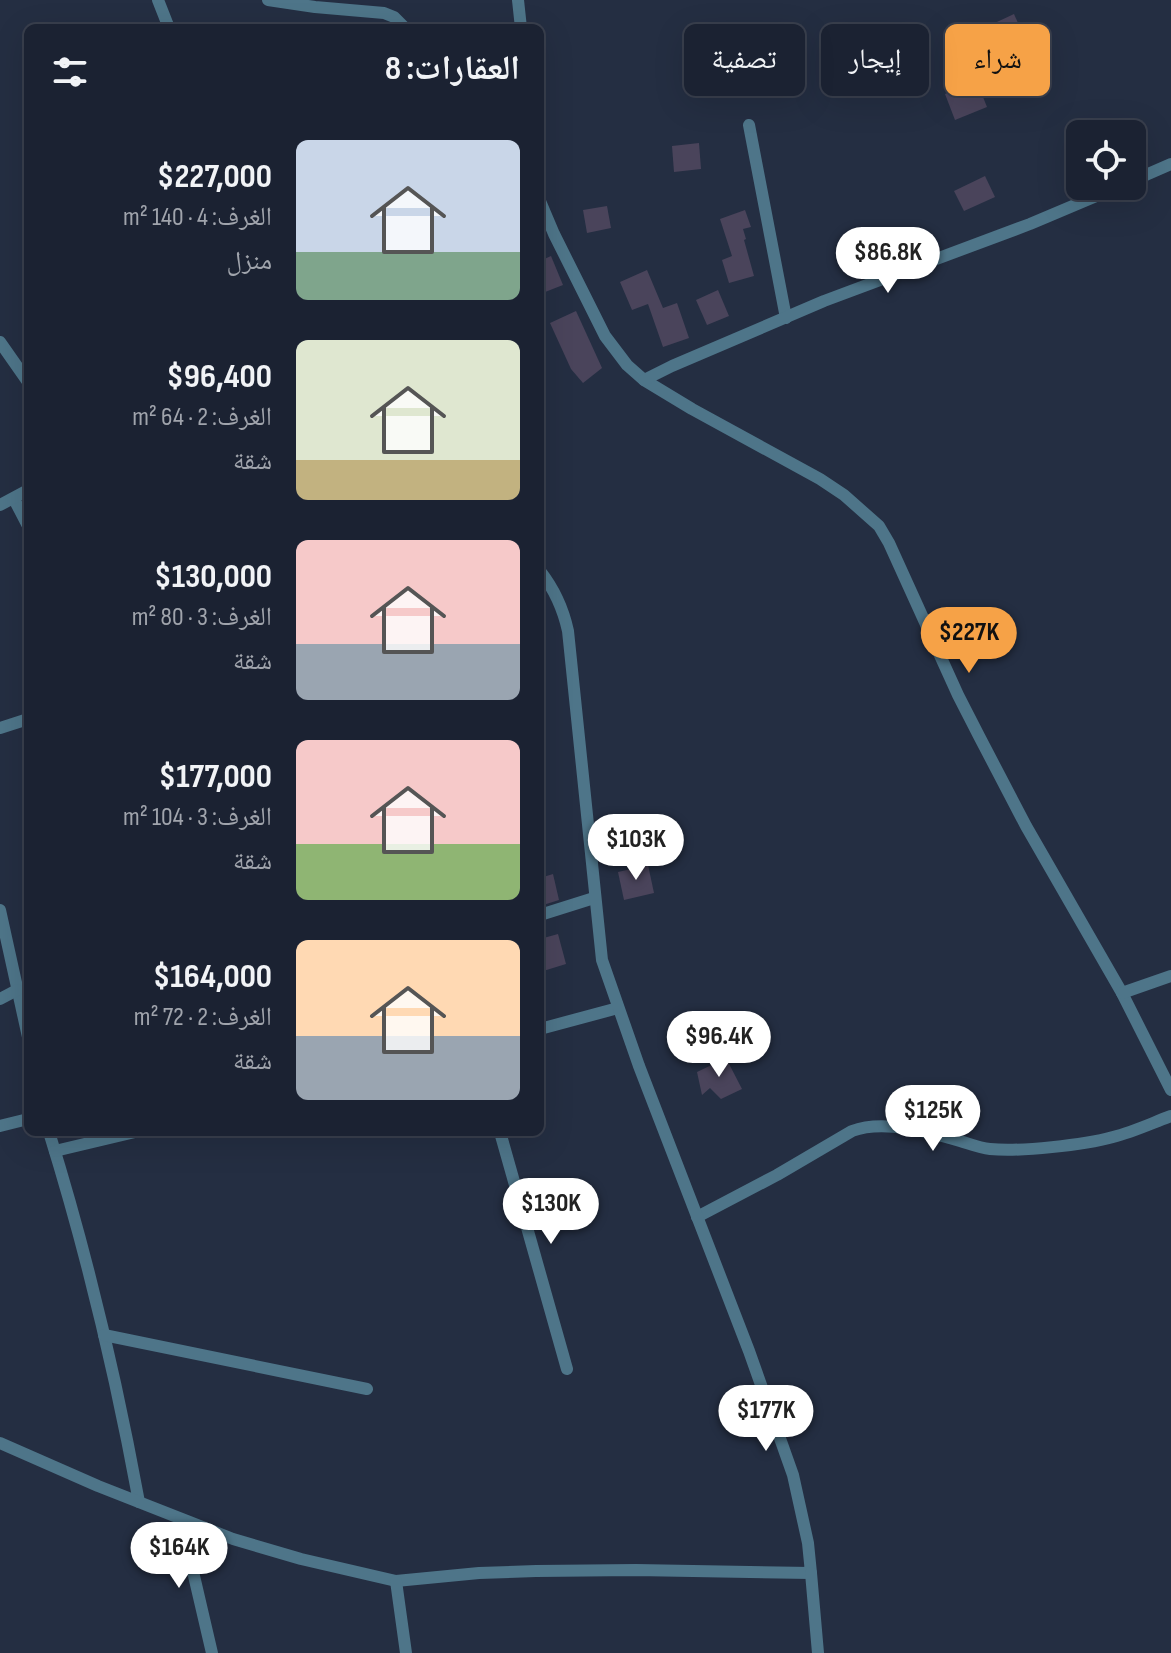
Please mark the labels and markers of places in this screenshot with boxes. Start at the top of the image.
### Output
pin: $86.8K [823,227,953,295]
pin: $227K [913,607,1025,675]
pin: $103K [580,814,692,882]
pin: $96.4K [654,1011,784,1079]
pin: $125K [877,1085,989,1153]
pin: $130K [495,1178,607,1246]
pin: $177K [710,1385,822,1453]
pin: $164K [123,1522,235,1590]

